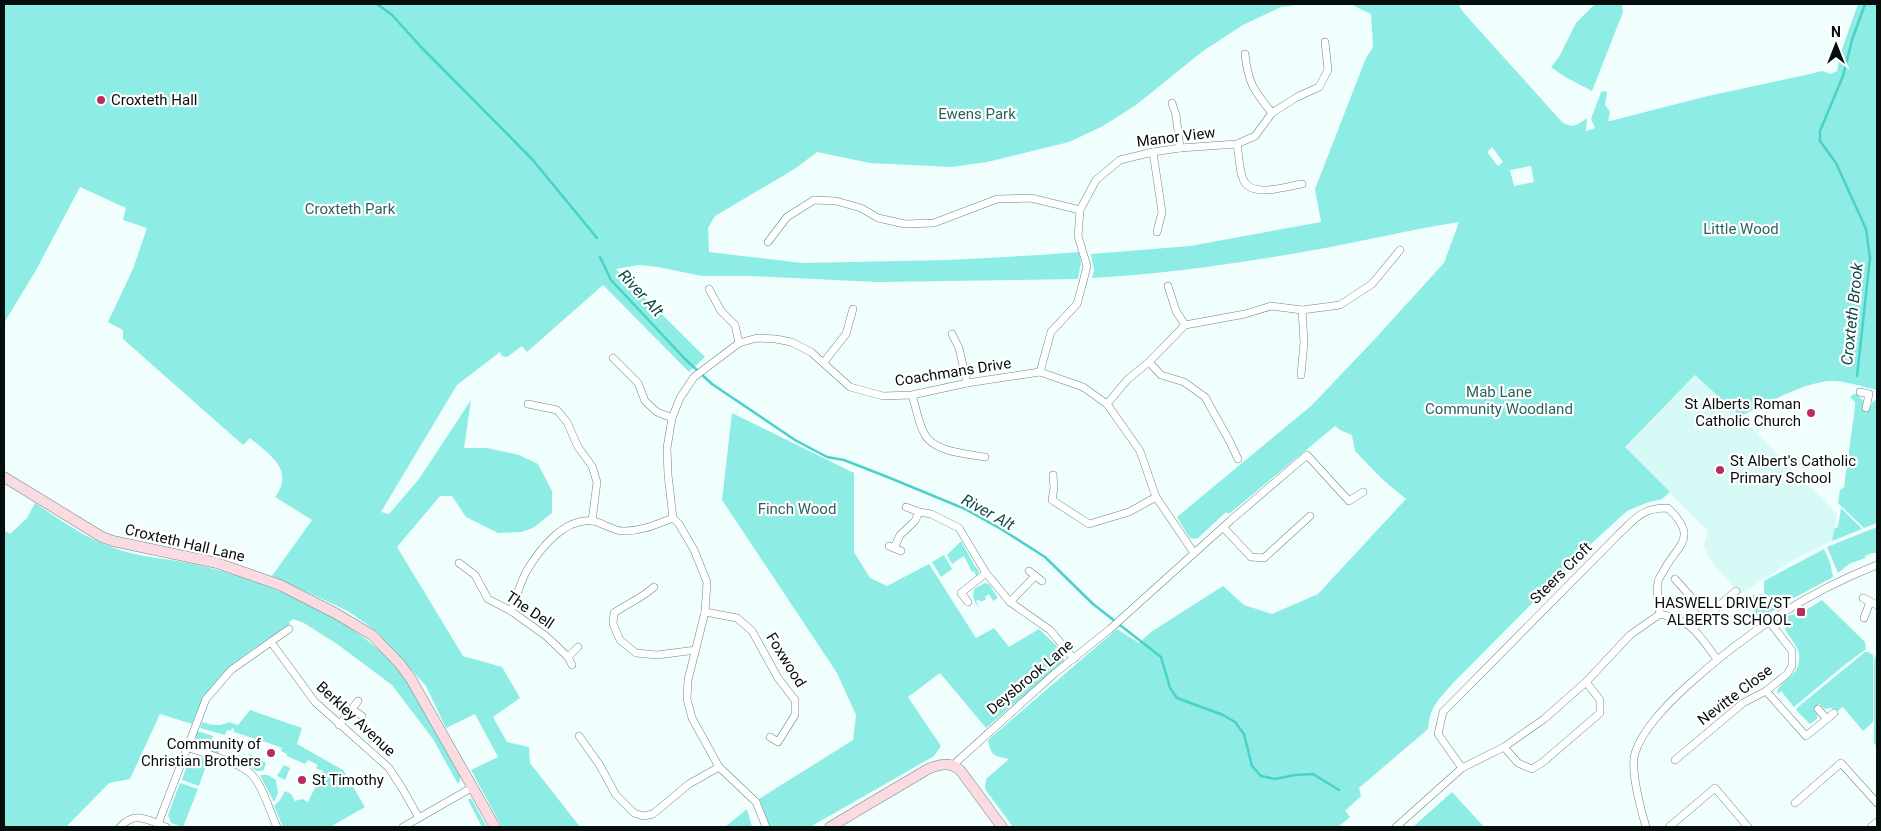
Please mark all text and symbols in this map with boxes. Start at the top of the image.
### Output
north arrow [1811,20,1861,70]
text: N [1831,24,1841,40]
place label: Croxteth Hall [111,91,197,109]
marker: Croxteth Hall [95,94,107,106]
park label: Ewens Park [938,105,1016,123]
street label: Manor View [1136,123,1216,151]
park label: Croxteth Park [305,200,396,218]
park label: Little Wood [1703,220,1779,238]
water label: Croxteth Brook [1837,261,1867,366]
water label: River Alt [615,266,668,321]
street label: Coachmans Drive [894,354,1012,390]
park label: Mab Lane Community Woodland [1425,383,1573,418]
place label: St Alberts Roman Catholic Church [1684,395,1801,430]
marker: St Alberts Roman Catholic Church [1805,407,1817,419]
place label: St Albert's Catholic Primary School [1730,452,1856,487]
marker: St Albert's Catholic Primary School [1714,464,1726,476]
water label: River Alt [958,490,1018,535]
park label: Finch Wood [758,500,836,518]
street label: Croxteth Hall Lane [123,520,247,566]
street label: Steers Croft [1526,538,1596,608]
street label: The Dell [503,587,557,633]
place label: HASWELL DRIVE/ST ALBERTS SCHOOL [1654,594,1791,629]
marker: HASWELL DRIVE/ST ALBERTS SCHOOL [1795,606,1807,618]
street label: Foxwood [762,629,810,691]
street label: Deysbrook Lane [983,636,1077,718]
street label: Nevitte Close [1694,661,1776,729]
street label: Berkley Avenue [313,678,399,760]
place label: Community of Christian Brothers [141,735,262,770]
marker: Community of Christian Brothers [265,747,277,759]
place label: St Timothy [312,771,384,789]
marker: St Timothy [296,774,308,786]

